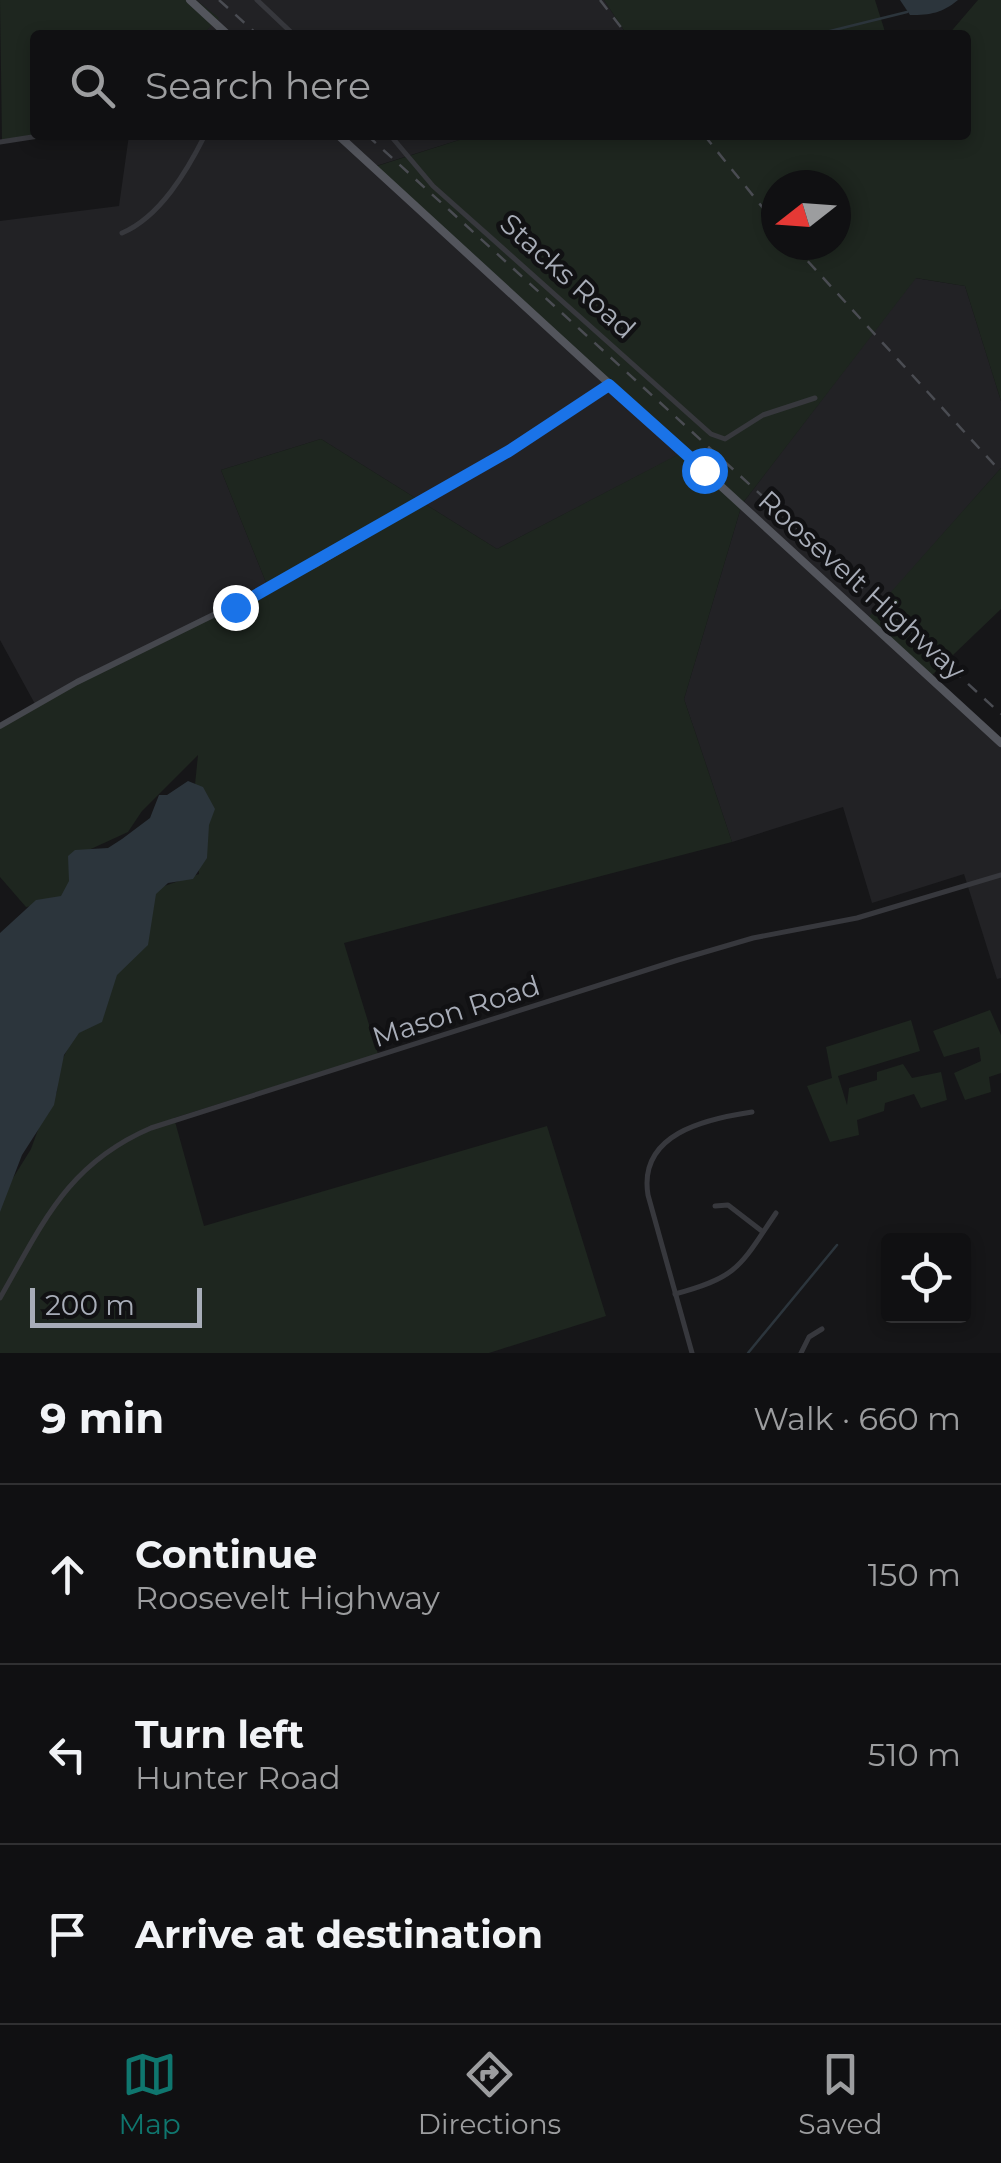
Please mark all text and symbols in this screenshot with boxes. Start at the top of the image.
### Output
search box [30,30,971,140]
icon: search [65,58,120,113]
text: Search here [145,62,371,109]
north arrow [761,170,851,260]
street label: Stacks Road [493,206,643,346]
route start [682,448,728,494]
street label: Roosevelt Highway [752,483,973,687]
route end [213,585,259,631]
street label: Mason Road [368,968,544,1054]
map controls [881,1233,971,1323]
button: locate [881,1233,971,1323]
scale bar [30,1283,202,1328]
text: 200 m [45,1288,135,1322]
text: 9 min [40,1392,164,1444]
text: Walk · 660 m [753,1399,961,1438]
text: Continue [135,1531,317,1578]
icon: ahead [40,1547,95,1602]
text: 150 m [868,1555,961,1594]
text: Roosevelt Highway [135,1578,440,1617]
text: Turn left [135,1711,304,1758]
icon: left [40,1727,95,1782]
text: 510 m [868,1735,961,1774]
text: Hunter Road [135,1758,341,1797]
icon: arrive [40,1907,95,1962]
text: Arrive at destination [135,1911,543,1958]
tab: Map [119,2047,181,2141]
tab: Directions [418,2047,561,2141]
tab: Saved [798,2047,882,2141]

